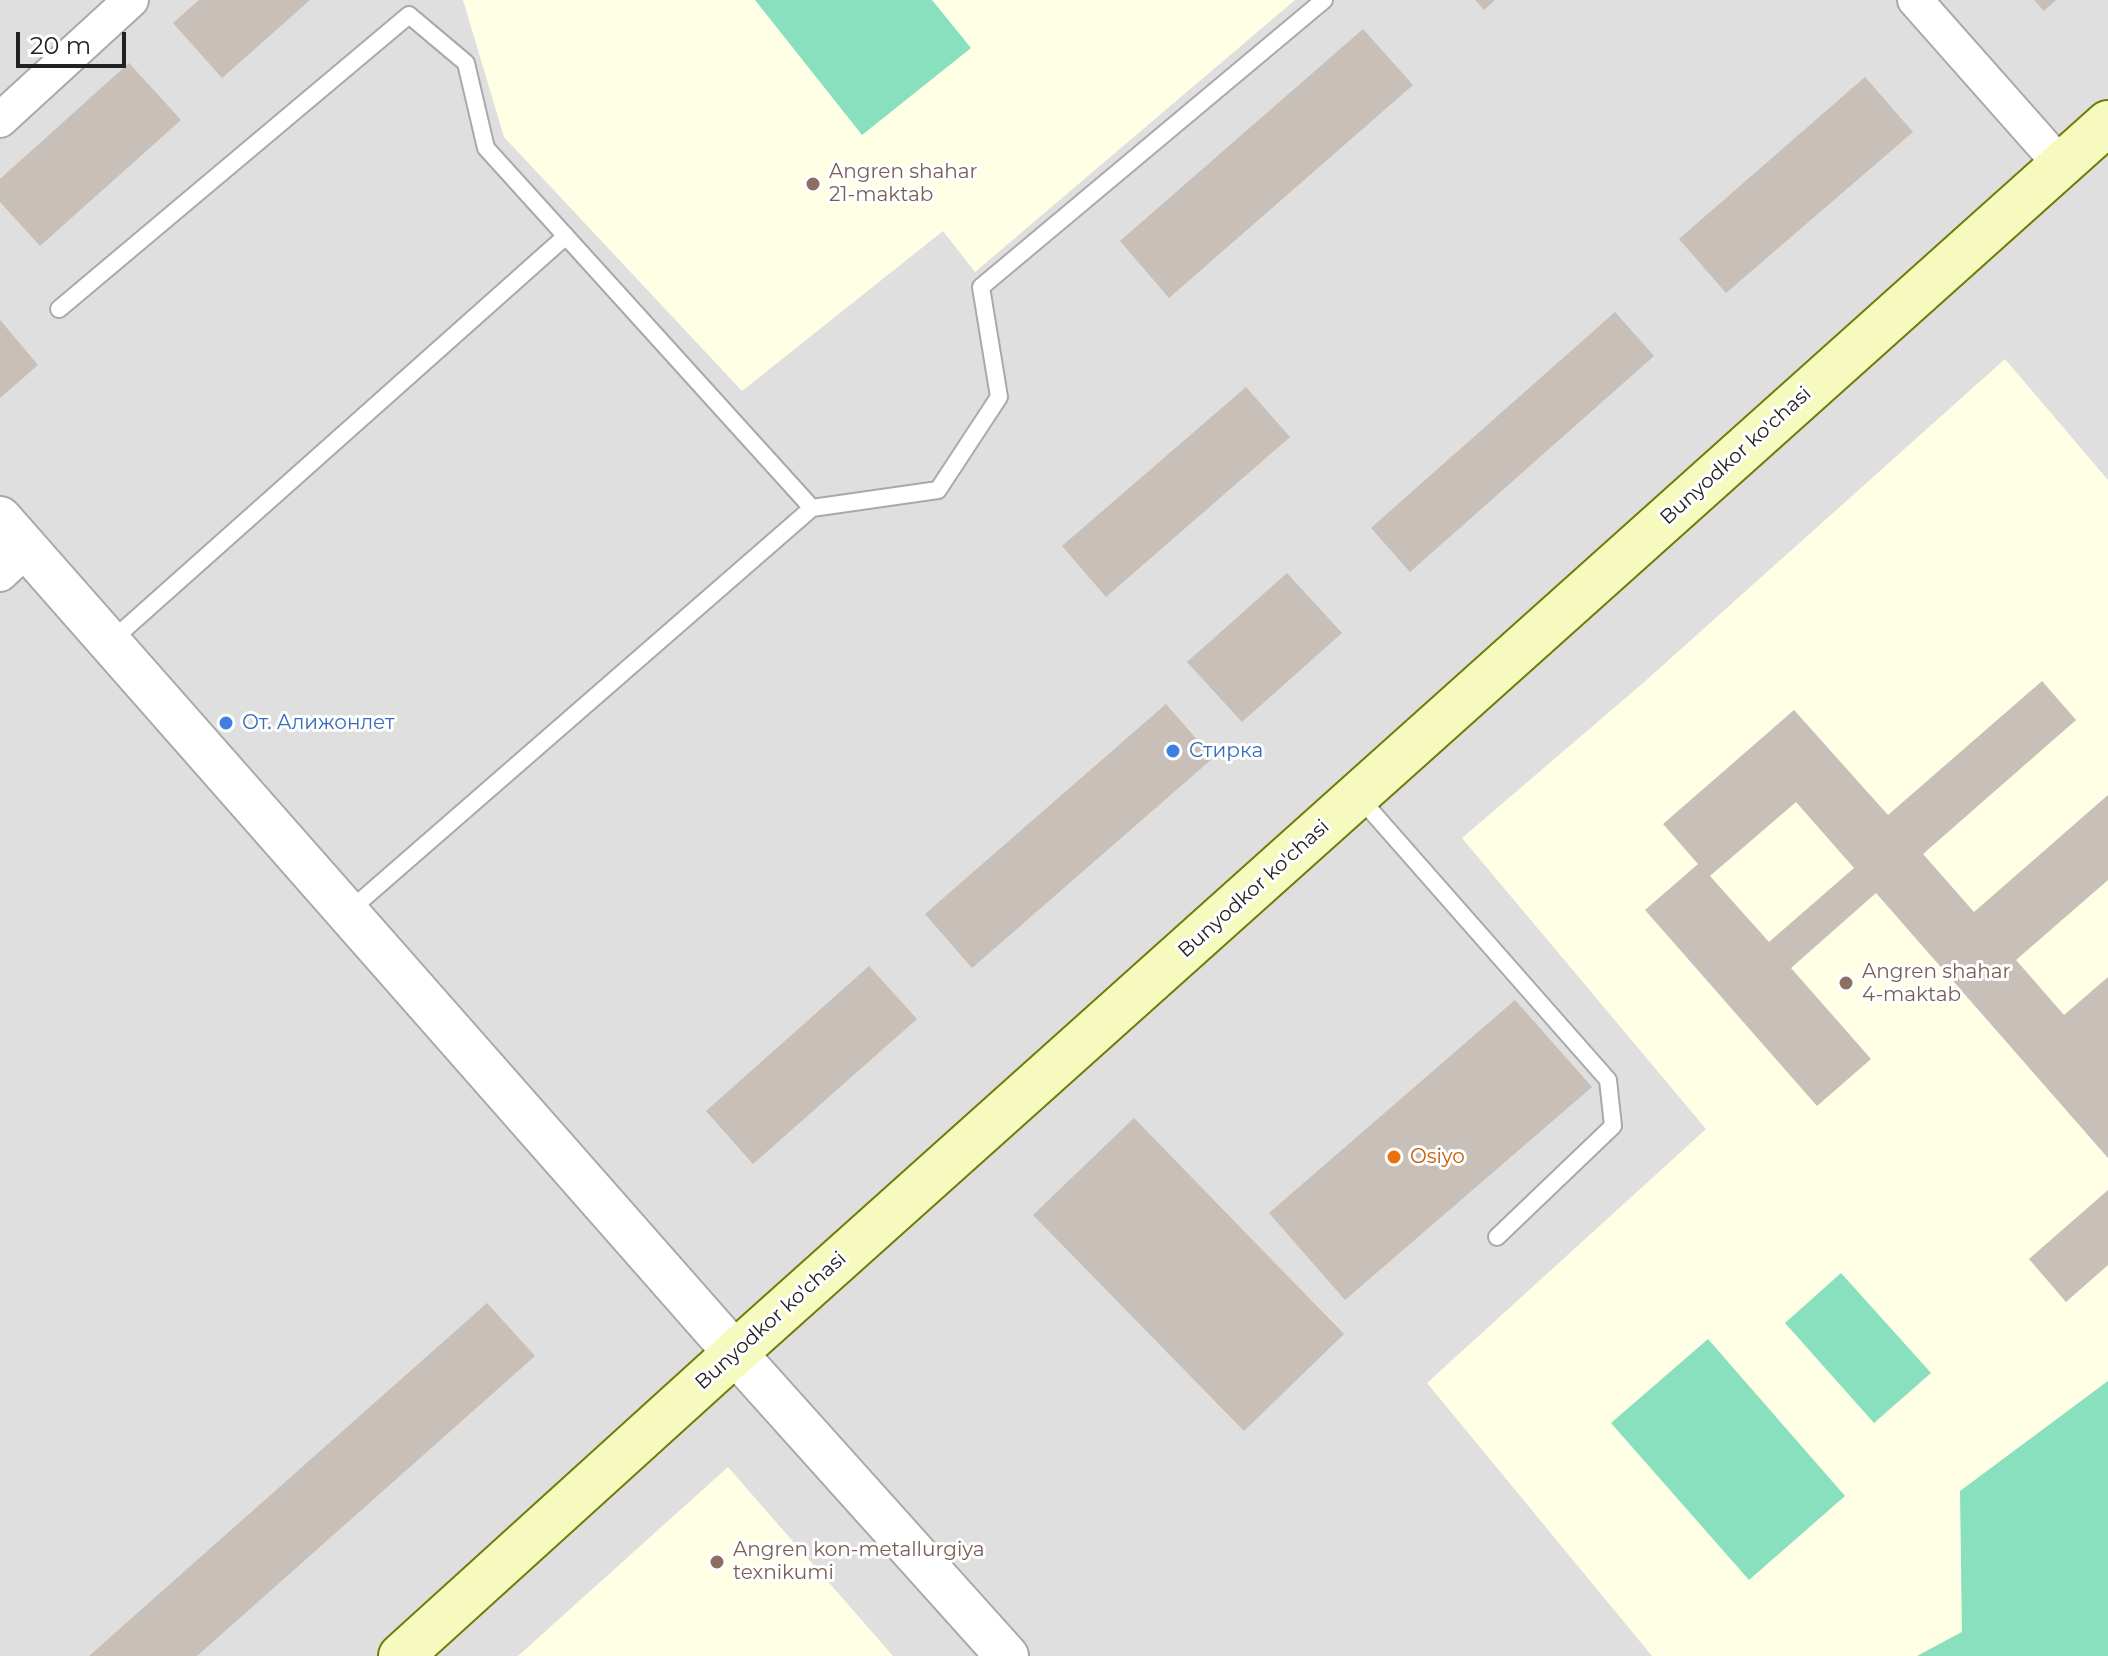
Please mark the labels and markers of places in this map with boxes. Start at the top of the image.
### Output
place label: Angren shahar 21-maktab [829,160,978,207]
marker: Angren shahar 21-maktab [804,175,822,193]
place label: От. Алижонлет [242,711,394,735]
marker: От. Алижонлет [217,714,235,732]
place label: Стирка [1189,739,1263,763]
marker: Стирка [1164,742,1182,760]
place label: Angren shahar 4-maktab [1862,960,2011,1007]
marker: Angren shahar 4-maktab [1837,974,1855,992]
place label: Osiyo [1410,1145,1465,1169]
marker: Osiyo [1385,1148,1403,1166]
place label: Angren kon-metallurgiya texnikumi [733,1538,984,1585]
marker: Angren kon-metallurgiya texnikumi [708,1553,726,1571]

